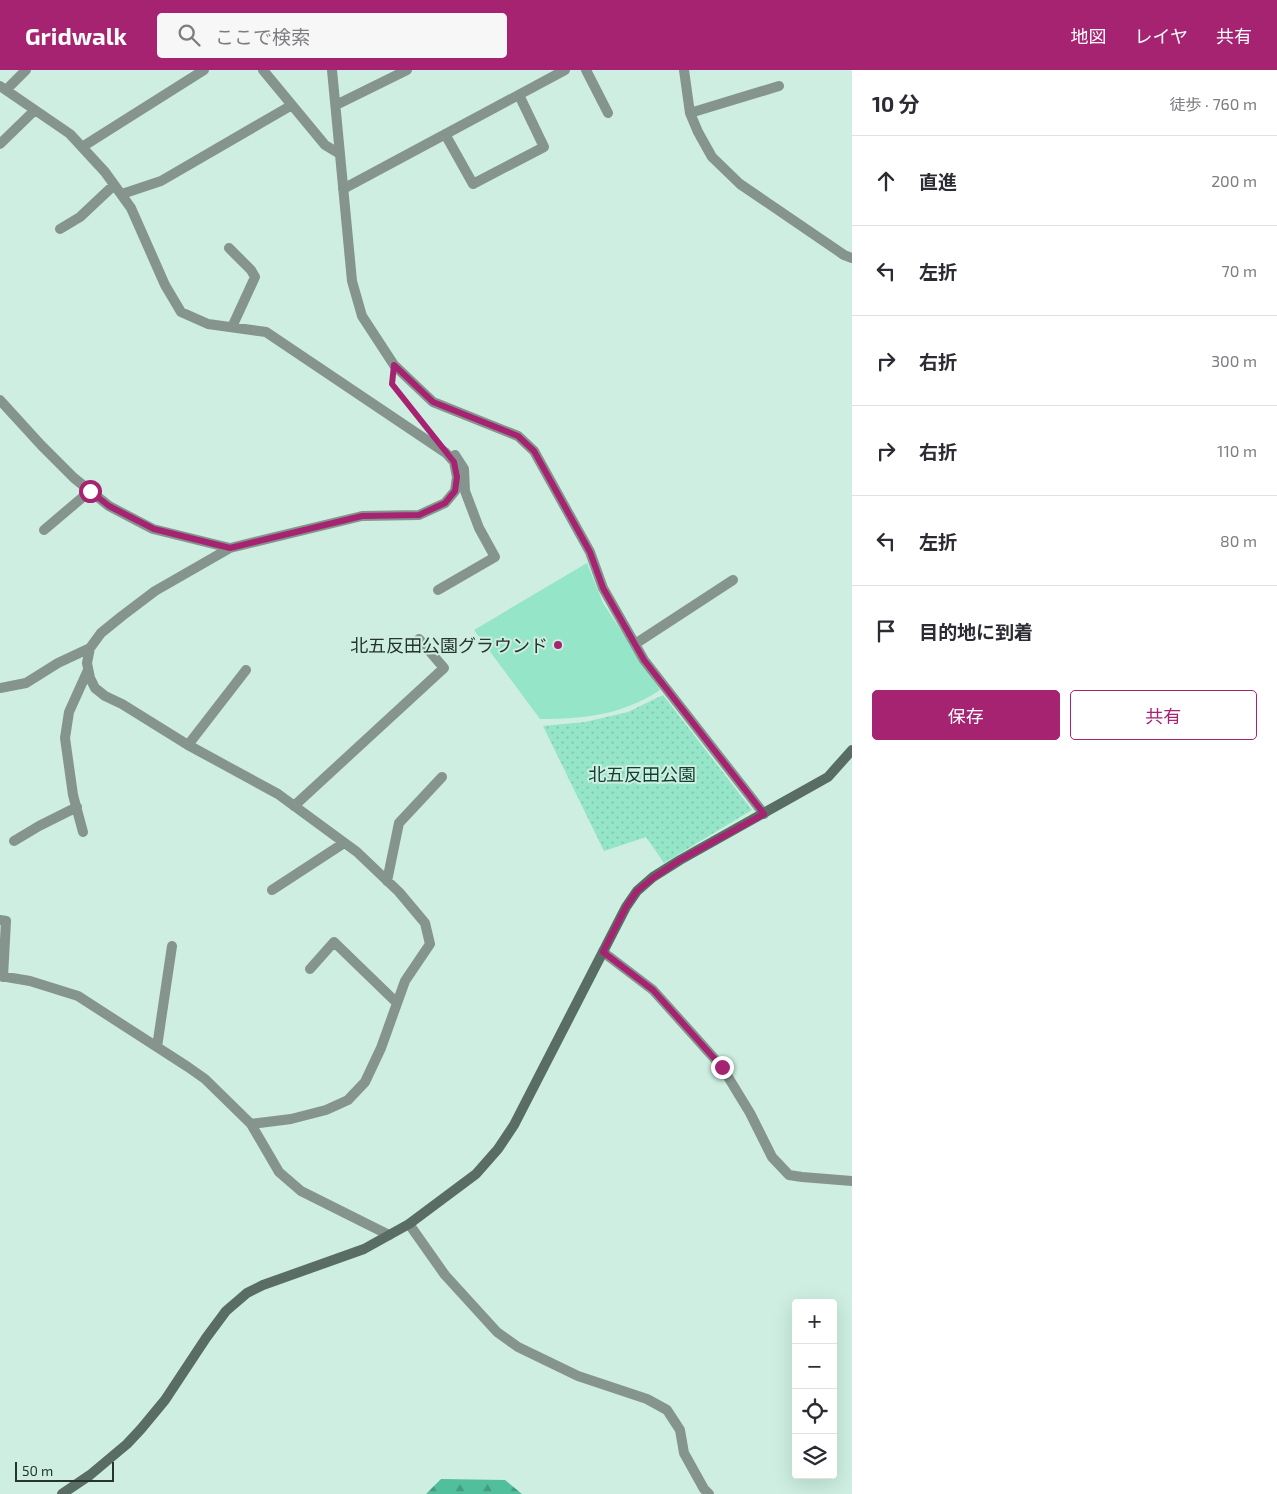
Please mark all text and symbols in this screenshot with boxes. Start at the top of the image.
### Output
search box [157,13,507,58]
text: Gridwalk [25,21,127,50]
icon: search [175,21,203,49]
text: ここで検索 [215,25,310,48]
text: 地図 [1071,25,1107,47]
text: レイヤ [1135,25,1188,47]
text: 共有 [1216,25,1252,47]
text: 10 分 [872,91,920,116]
text: 徒歩 · 760 m [1170,94,1257,113]
icon: ahead [872,167,900,195]
text: 直進 [919,170,957,193]
text: 200 m [1211,171,1257,190]
icon: left [872,257,900,285]
text: 左折 [919,260,957,283]
text: 70 m [1222,261,1257,280]
icon: right [872,347,900,375]
text: 右折 [919,350,957,373]
text: 300 m [1211,351,1257,370]
icon: right [872,437,900,465]
text: 右折 [919,440,957,463]
text: 110 m [1217,441,1257,460]
route start [79,480,102,503]
icon: left [872,527,900,555]
text: 左折 [919,530,957,553]
text: 80 m [1220,531,1257,550]
icon: arrive [872,617,900,645]
text: 目的地に到着 [919,620,1033,643]
place label: 北五反田公園グラウンド [350,634,548,656]
marker: 北五反田公園グラウンド [552,639,564,651]
button: 保存 [872,690,1060,740]
button: 共有 [1070,690,1257,740]
park label: 北五反田公園 [588,763,696,785]
route end [711,1056,734,1079]
map controls [792,1299,837,1479]
button: + [792,1299,837,1344]
button: − [792,1344,837,1389]
button: locate [792,1389,837,1434]
button: layers [792,1434,837,1479]
scale bar [15,1459,114,1482]
text: 50 m [22,1462,53,1479]

